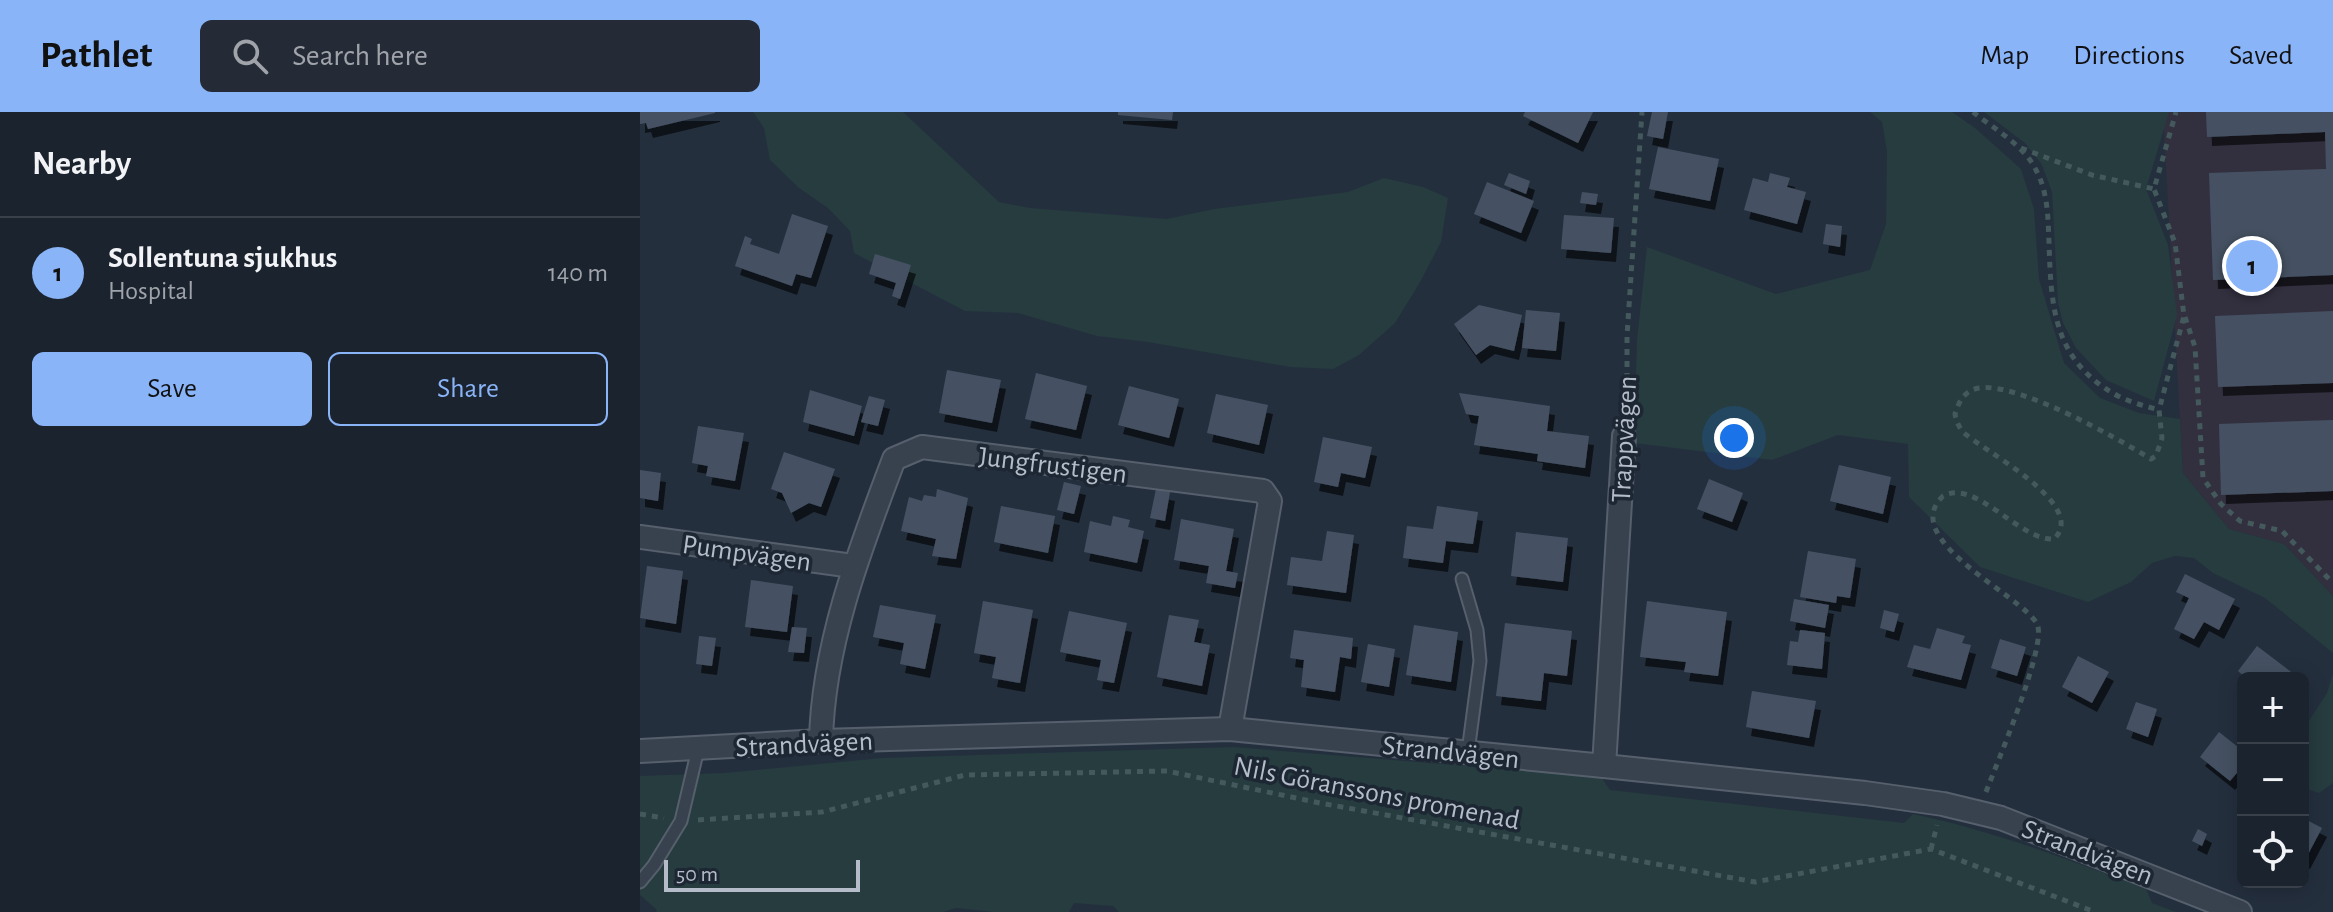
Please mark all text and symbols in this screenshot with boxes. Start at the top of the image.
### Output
search box [200,20,760,92]
icon: search [228,34,272,78]
text: Pathlet [40,37,152,75]
text: Search here [292,41,428,71]
text: Map [1980,42,2029,70]
text: Directions [2073,42,2185,70]
text: Saved [2229,42,2293,70]
text: Nearby [32,147,131,181]
pin: 1 [2226,236,2278,296]
text: Sollentuna sjukhus [108,243,337,273]
text: 1 [53,260,63,286]
text: 140 m [548,260,608,286]
text: Hospital [108,278,194,304]
button: Save [32,352,312,426]
button: Share [328,352,608,426]
street label: Trappvägen [1608,375,1642,503]
your location [1714,418,1754,458]
street label: Jungfrustigen [977,443,1129,489]
street label: Pumpvägen [681,531,813,577]
map controls [2237,672,2309,888]
button: + [2237,672,2309,744]
street label: Strandvägen [735,727,874,763]
street label: Strandvägen [1381,732,1521,774]
button: − [2237,744,2309,816]
street label: Nils Göranssons promenad [1231,752,1522,835]
street label: Strandvägen [2018,815,2157,891]
button: locate [2237,816,2309,888]
scale bar [664,856,860,892]
text: 50 m [676,863,718,885]

